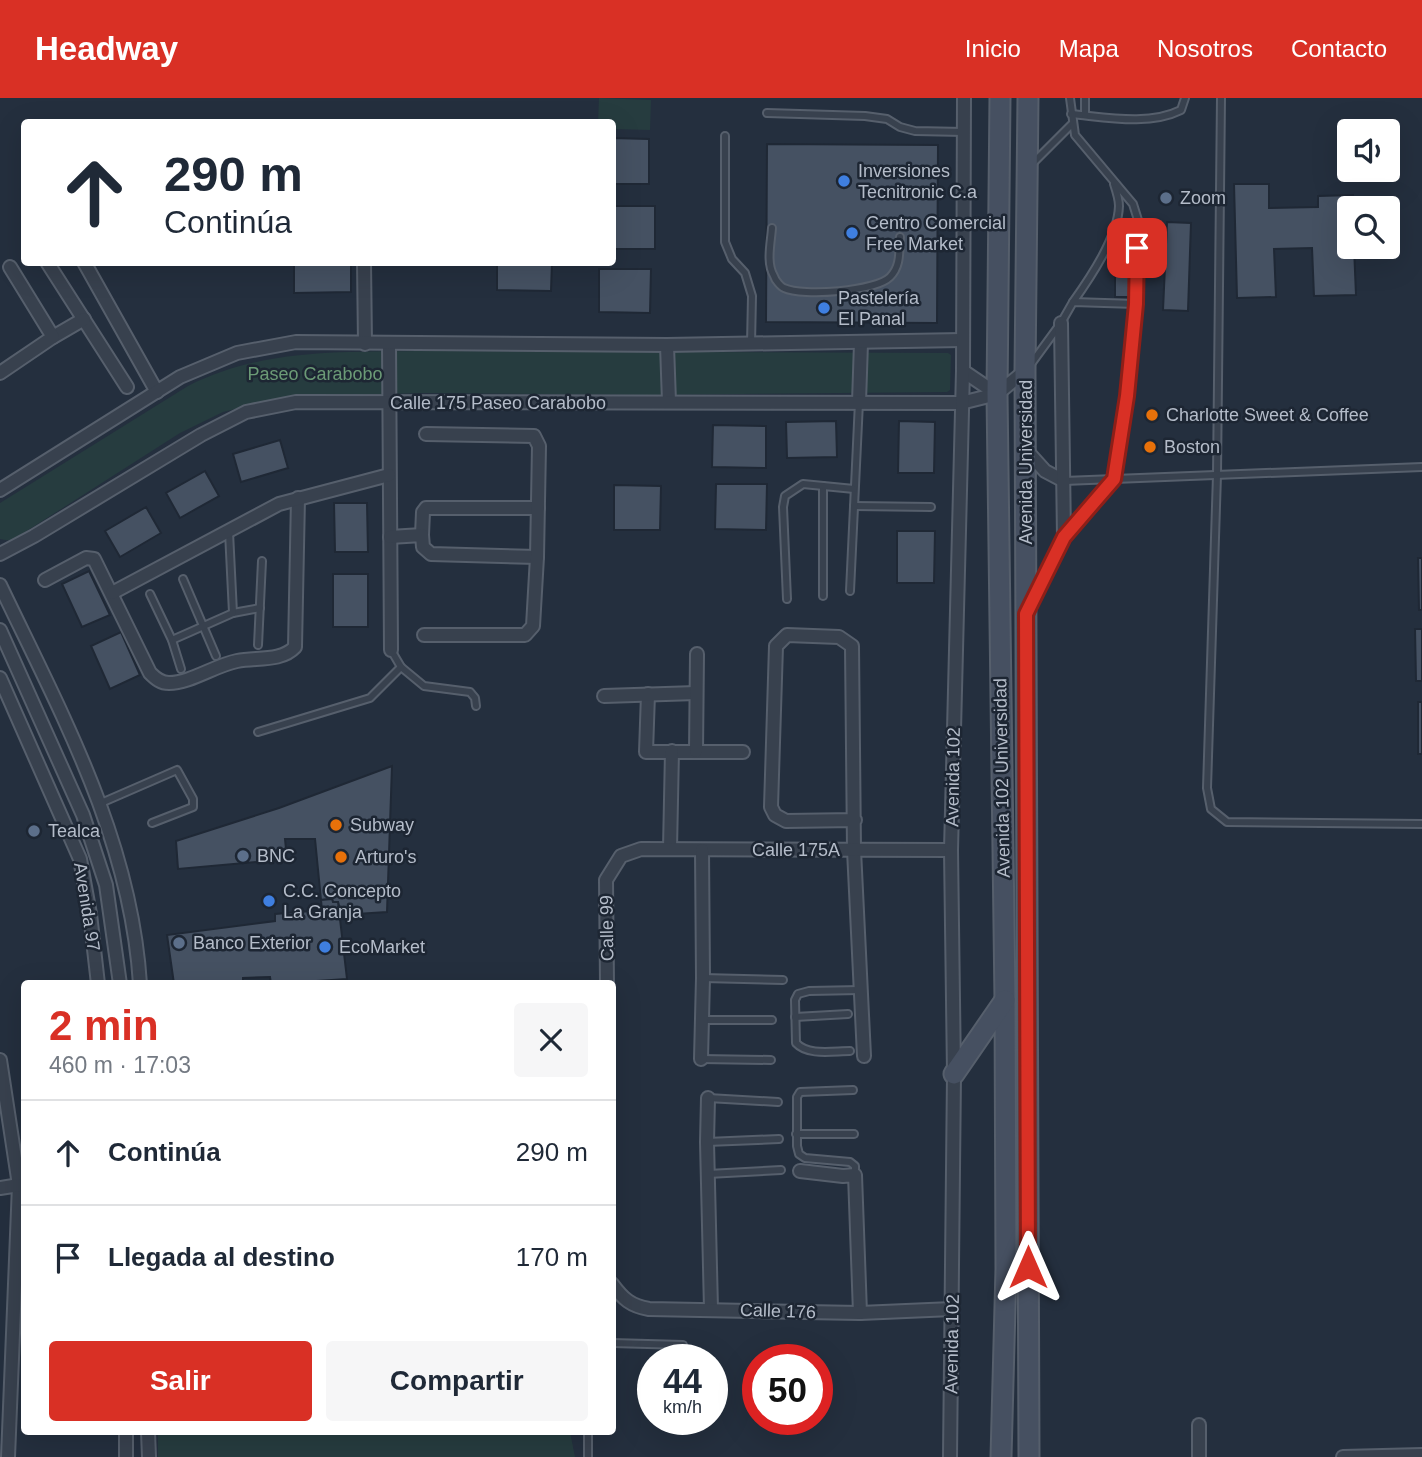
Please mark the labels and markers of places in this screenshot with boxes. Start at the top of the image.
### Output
place label: Inversiones Tecnitronic C.a [858,161,978,202]
marker: Inversiones Tecnitronic C.a [836,173,852,189]
place label: Zoom [1180,188,1226,208]
marker: Zoom [1158,190,1174,206]
place label: Centro Comercial Free Market [866,213,1006,254]
pin [1107,218,1167,278]
marker: Centro Comercial Free Market [844,225,860,241]
place label: Pastelería El Panal [838,288,920,329]
marker: Pastelería El Panal [816,300,832,316]
place label: Charlotte Sweet & Coffee [1166,405,1369,425]
marker: Charlotte Sweet & Coffee [1144,407,1160,423]
place label: Boston [1164,437,1220,457]
marker: Boston [1142,439,1158,455]
place label: Subway [350,815,414,835]
marker: Subway [328,817,344,833]
place label: Tealca [48,821,101,841]
marker: Tealca [26,823,42,839]
place label: BNC [257,846,295,866]
place label: Arturo's [355,847,416,867]
marker: BNC [235,848,251,864]
marker: Arturo's [333,849,349,865]
place label: C.C. Concepto La Granja [283,881,401,922]
marker: C.C. Concepto La Granja [261,893,277,909]
place label: Banco Exterior [193,933,311,953]
marker: Banco Exterior [171,935,187,951]
place label: EcoMarket [339,937,425,957]
marker: EcoMarket [317,939,333,955]

